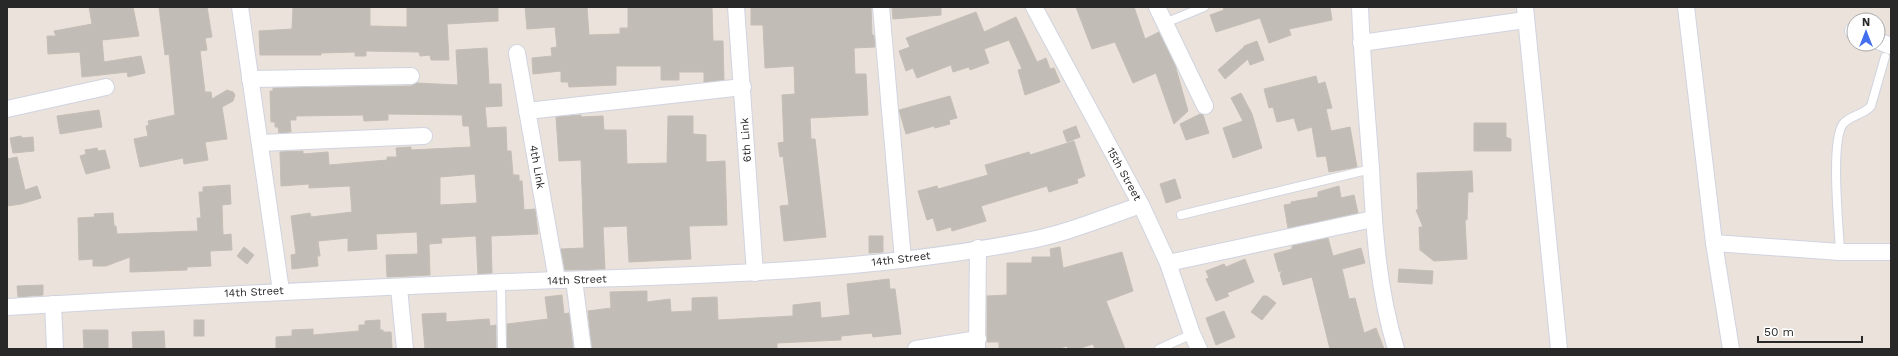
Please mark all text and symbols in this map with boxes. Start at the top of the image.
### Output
north arrow [1846,12,1886,52]
text: N [1862,16,1870,29]
street label: 6th Link [738,117,754,163]
street label: 4th Link [527,144,547,190]
street label: 15th Street [1104,145,1144,203]
street label: 14th Street [871,249,932,269]
street label: 14th Street [547,272,607,288]
street label: 14th Street [224,284,284,300]
scale bar [1758,318,1862,344]
text: 50 m [1764,325,1794,339]

